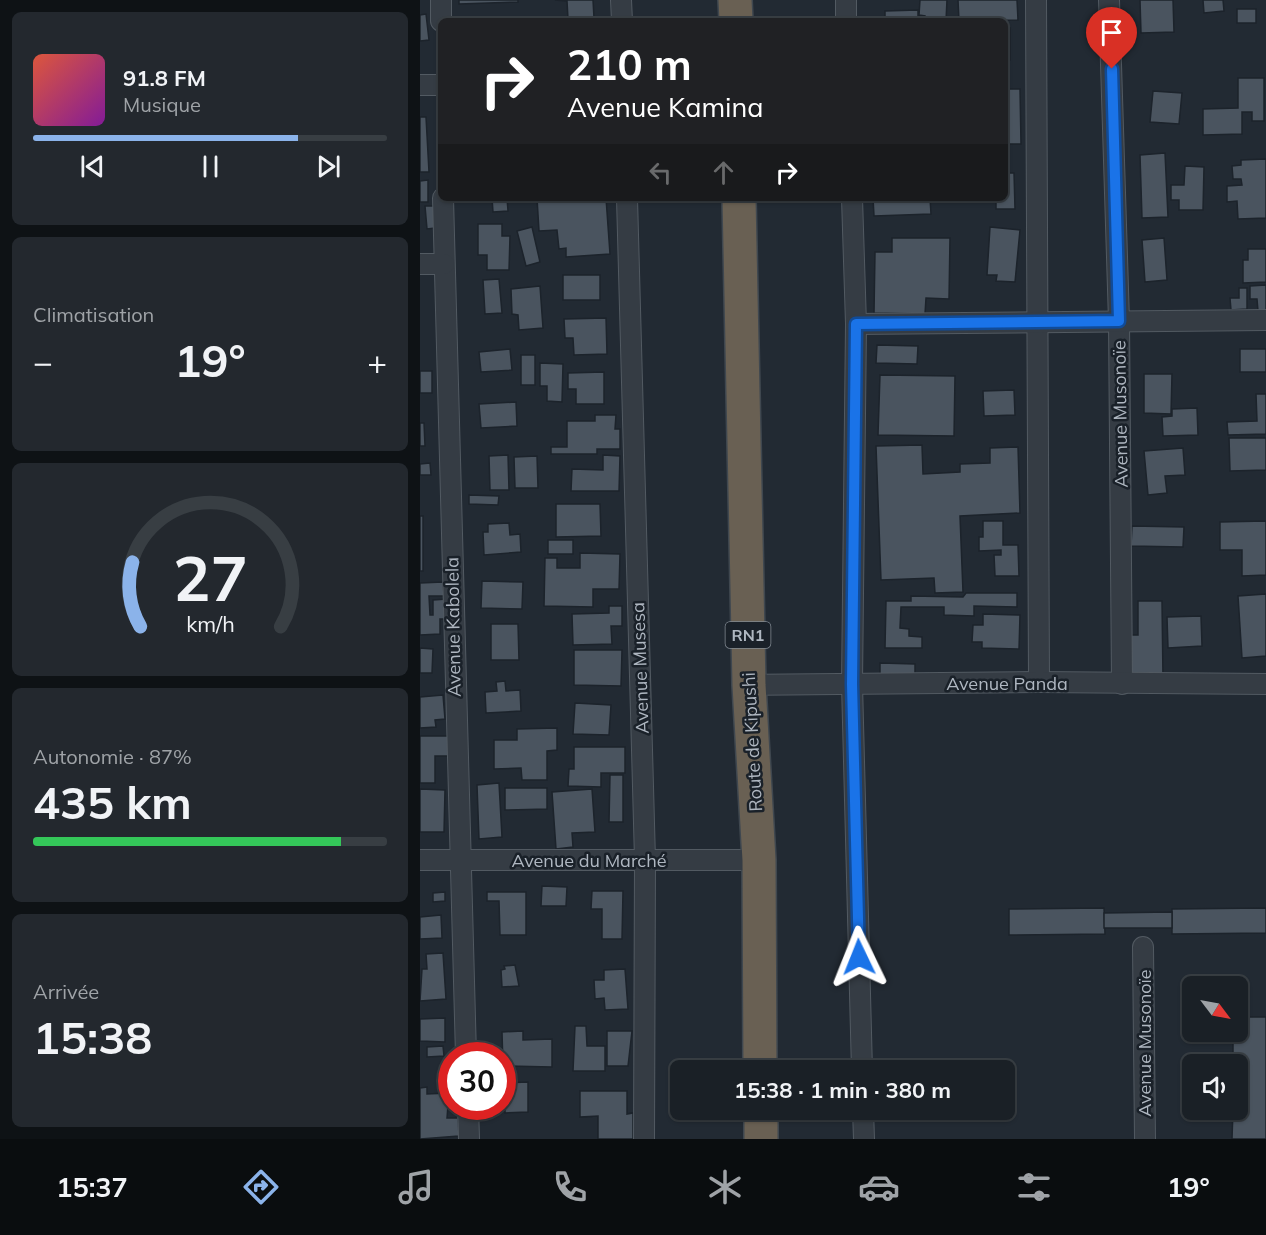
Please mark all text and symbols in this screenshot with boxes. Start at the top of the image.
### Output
pin [1086,7,1137,69]
icon: arrive [1095,16,1128,49]
text: 210 m [567,38,692,91]
icon: right [468,42,546,120]
text: 91.8 FM [123,64,206,92]
text: Avenue Kamina [567,90,764,124]
text: Musique [123,92,201,117]
icon: previous [76,150,109,183]
icon: pause [194,150,227,183]
icon: next [312,150,345,183]
icon: left [644,156,677,189]
icon: ahead [707,156,740,189]
icon: right [770,156,803,189]
text: Climatisation [33,302,154,327]
text: 19° [174,332,246,388]
street label: Avenue Musonoïe [1107,340,1133,488]
text: − [33,341,53,382]
text: + [367,341,387,382]
text: 27 [173,538,247,617]
street label: Avenue Kabolela [440,557,466,697]
street label: Avenue Musesa [626,602,654,734]
text: km/h [186,610,234,637]
road number: RN1 [726,622,770,648]
street label: Route de Kipushi [737,672,767,812]
street label: Avenue Panda [946,672,1068,695]
text: Autonomie · 87% [33,744,192,769]
text: 435 km [33,774,192,830]
street label: Avenue du Marché [511,849,667,872]
position arrow [827,925,891,989]
street label: Avenue Musonoïe [1133,969,1156,1117]
north arrow [1182,976,1248,1042]
map controls [1182,976,1248,1120]
text: Arrivée [33,979,99,1004]
text: 15:38 [33,1009,152,1065]
speed limit sign: 30 [438,1042,516,1120]
button: sound [1182,1054,1248,1120]
text: 15:38 · 1 min · 380 m [734,1076,951,1104]
icon: directions [240,1166,282,1208]
icon: music [395,1166,437,1208]
icon: phone [549,1166,591,1208]
icon: climate [704,1166,746,1208]
icon: car [858,1166,900,1208]
icon: filters [1013,1166,1055,1208]
text: 15:37 [56,1170,128,1204]
text: 19° [1167,1170,1210,1204]

